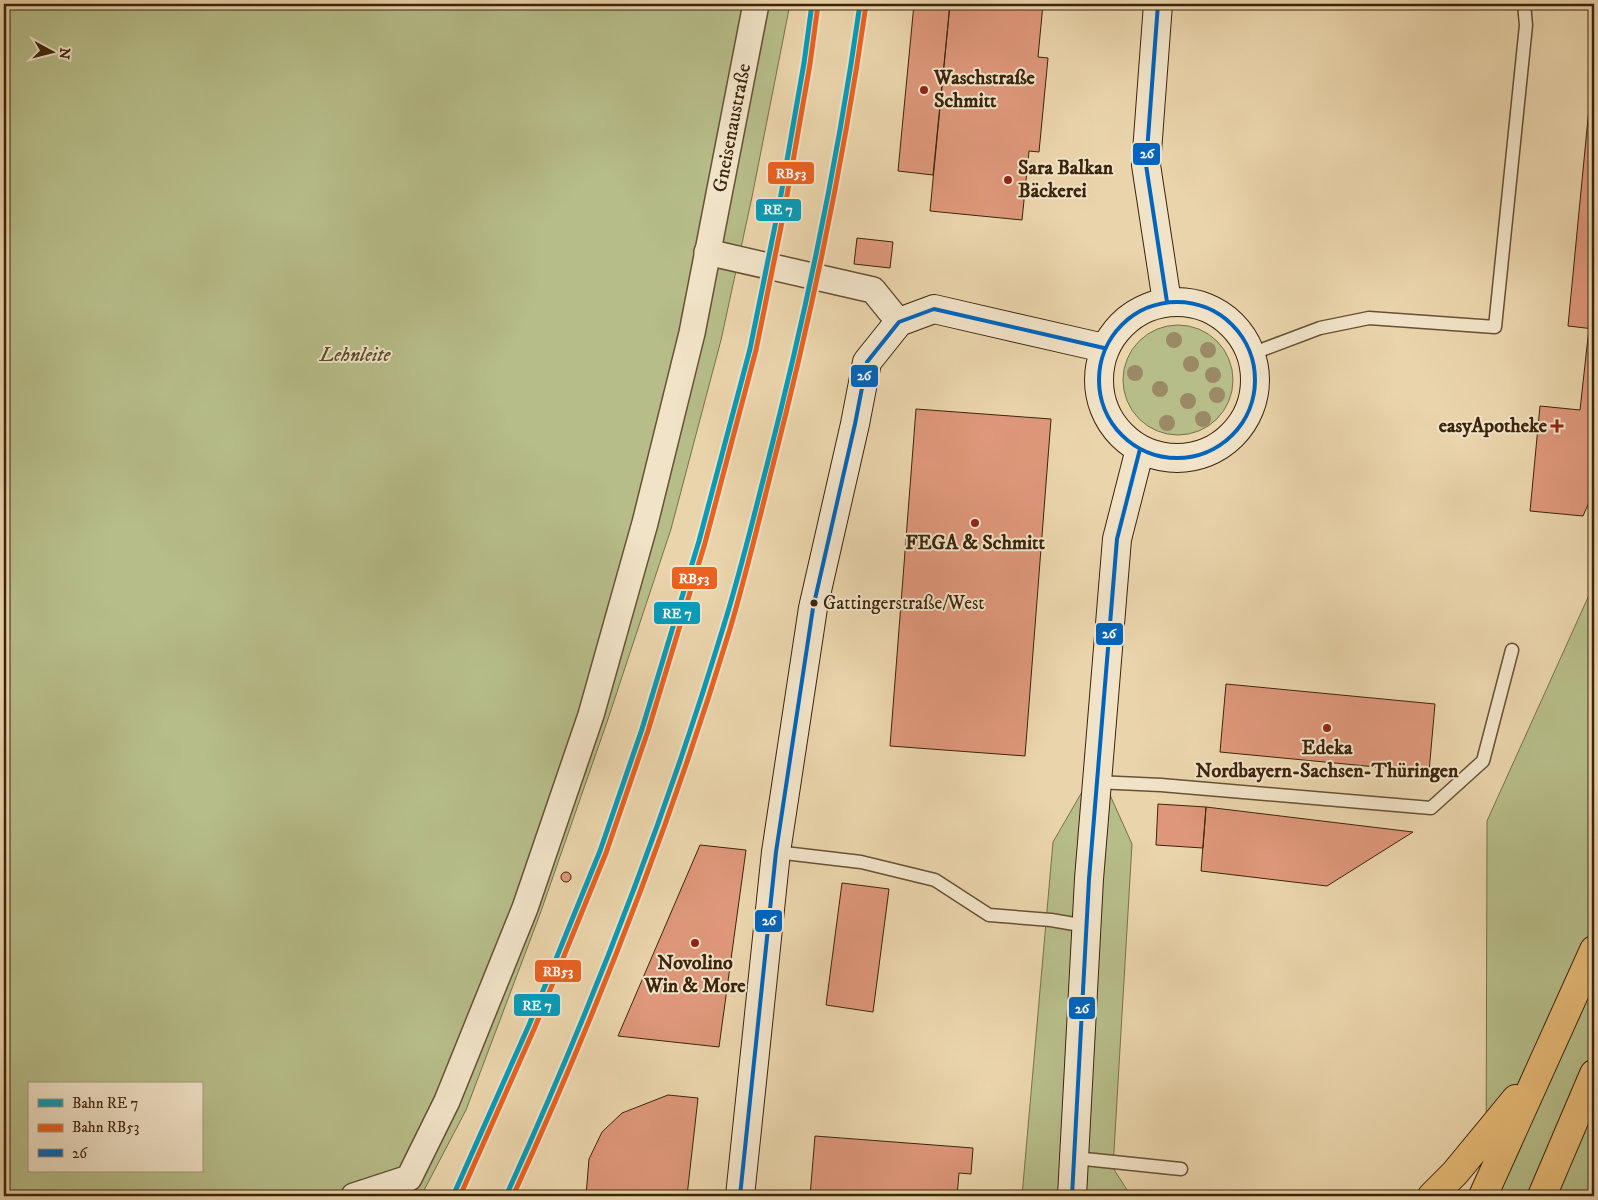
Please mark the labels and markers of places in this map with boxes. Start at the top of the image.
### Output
place label: Waschstraße Schmitt [933,66,1036,114]
marker: Waschstraße Schmitt [918,84,930,96]
place label: Sara Balkan Bäckerei [1018,156,1114,204]
marker: Sara Balkan Bäckerei [1002,174,1014,186]
place label: easyApotheke [1439,414,1548,439]
marker: easyApotheke [1551,420,1563,432]
marker: FEGA & Schmitt [969,517,981,529]
place label: FEGA & Schmitt [905,531,1045,556]
place label: Gattingerstraße/West [823,592,984,615]
marker: Gattingerstraße/West [809,598,819,608]
marker: Edeka Nordbayern-Sachsen-Thüringen [1321,722,1333,734]
place label: Edeka Nordbayern-Sachsen-Thüringen [1196,736,1459,784]
marker: Novolino Win & More [689,937,701,949]
place label: Novolino Win & More [643,951,746,999]

